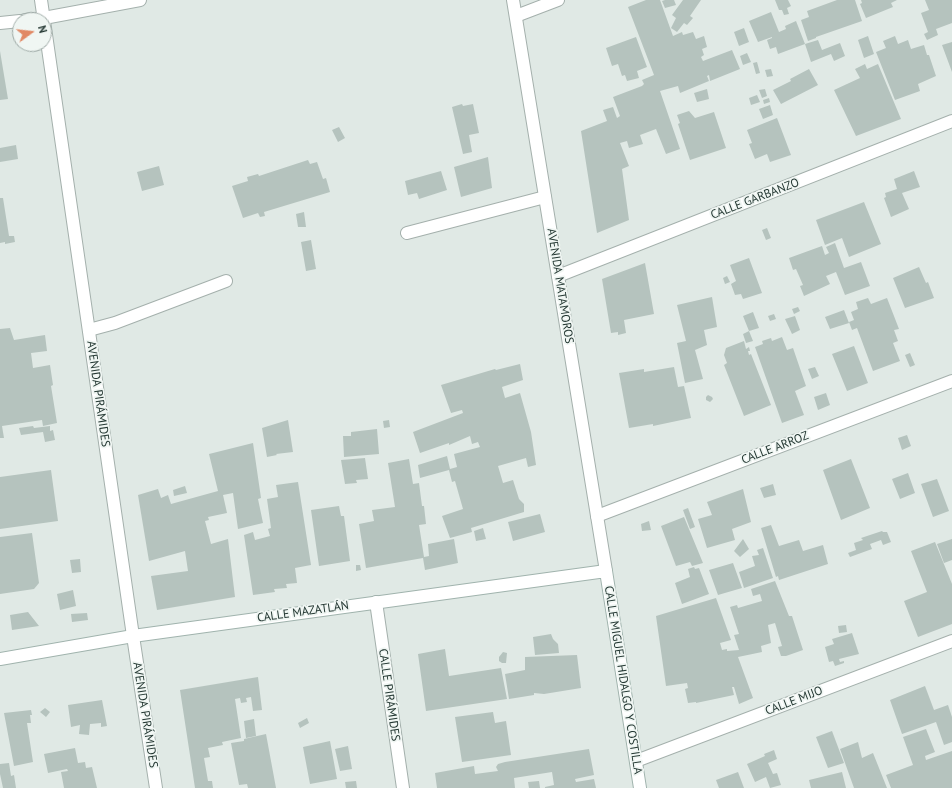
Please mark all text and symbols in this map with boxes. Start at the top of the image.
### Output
north arrow [12,12,52,52]
text: N [35,24,50,34]
street label: CALLE GARBANZO [709,175,801,223]
street label: AVENIDA MATAMOROS [544,227,576,345]
street label: AVENIDA PIRÁMIDES [83,340,113,448]
street label: CALLE ARROZ [739,429,811,467]
street label: CALLE MIGUEL HIDALGO Y COSTILLA [601,585,645,775]
street label: CALLE MAZATLÁN [256,598,350,626]
street label: CALLE PIRÁMIDES [375,648,403,742]
street label: AVENIDA PIRÁMIDES [130,661,160,769]
street label: CALLE MIJO [763,683,825,719]

